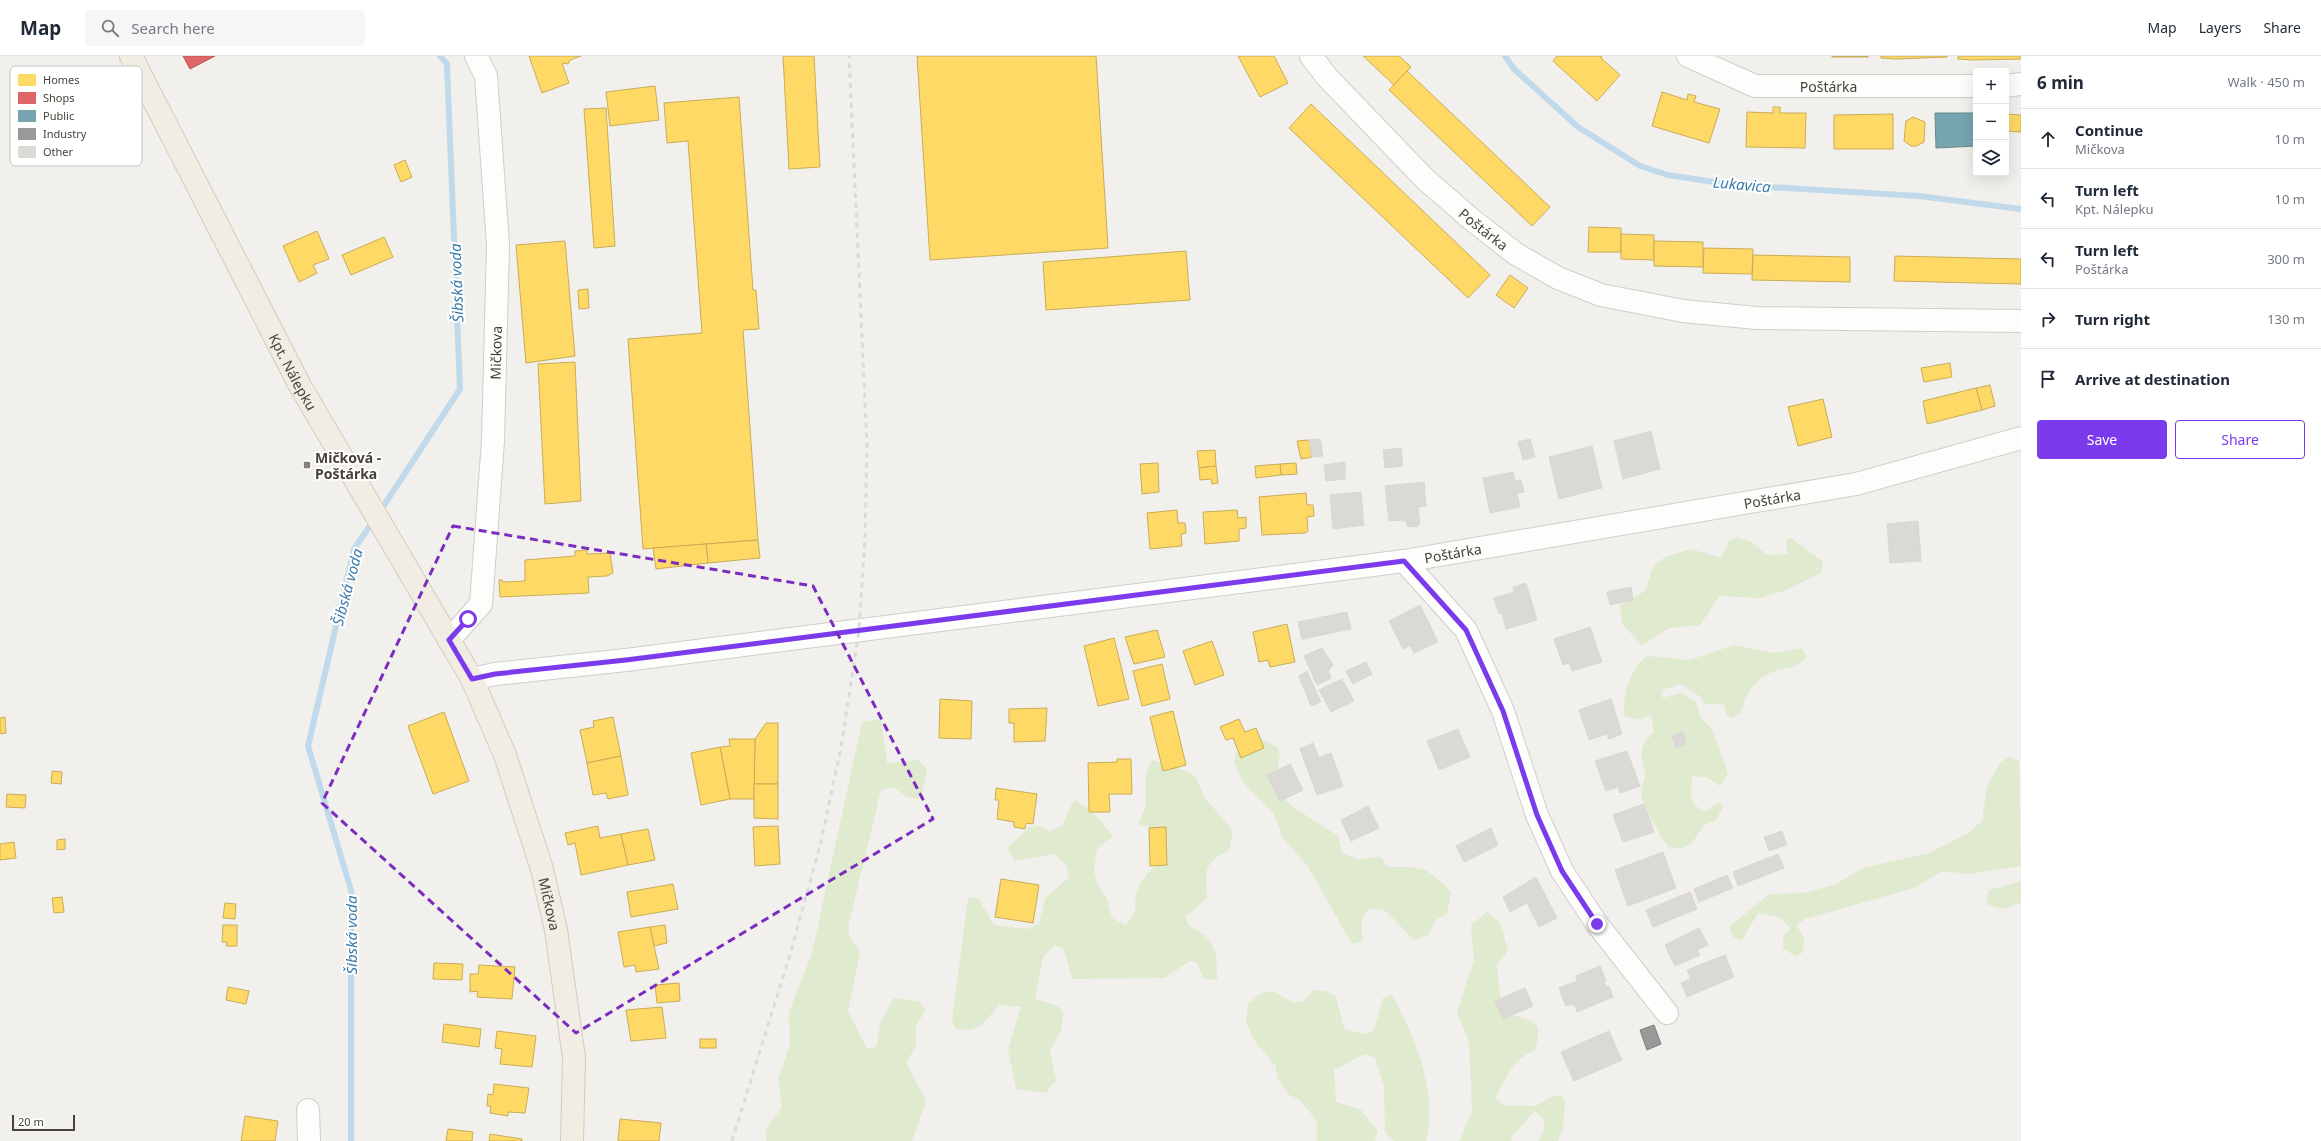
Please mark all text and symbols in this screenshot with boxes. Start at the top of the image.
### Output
search box [85,10,365,46]
text: Map [20,15,61,41]
icon: search [99,17,121,39]
text: Search here [131,18,215,38]
text: Map [2148,18,2177,37]
text: Layers [2199,18,2241,37]
text: Share [2263,18,2301,37]
legend [10,66,142,166]
map controls [1973,68,2009,176]
button: + [1973,68,2009,104]
text: 6 min [2037,71,2084,94]
text: Homes [43,72,80,87]
text: Walk · 450 m [2227,73,2305,91]
street label: Poštárka [1800,77,1857,96]
text: Shops [43,90,75,105]
button: − [1973,104,2009,140]
text: Public [43,108,74,123]
text: Continue [2075,120,2143,140]
text: Industry [43,126,87,141]
icon: ahead [2037,128,2059,150]
text: 10 m [2275,130,2305,148]
button: layers [1973,140,2009,176]
text: Mičkova [2075,140,2125,158]
text: Other [43,144,74,159]
water label: Lukavica [1712,172,1772,197]
text: Turn left [2075,180,2139,200]
icon: left [2037,188,2059,210]
text: 10 m [2275,190,2305,208]
text: Kpt. Nálepku [2075,200,2153,218]
street label: Poštárka [1455,204,1512,254]
text: Turn left [2075,240,2139,260]
water label: Šibská voda [445,243,467,323]
icon: left [2037,248,2059,270]
text: 300 m [2267,250,2305,268]
text: Poštárka [2075,260,2129,278]
icon: right [2037,308,2059,330]
text: Turn right [2075,309,2150,329]
text: 130 m [2267,310,2305,328]
street label: Mičkova [485,326,505,380]
street label: Kpt. Nálepku [265,330,322,414]
icon: arrive [2037,368,2059,390]
text: Arrive at destination [2075,369,2230,389]
button: Save [2037,420,2167,459]
button: Share [2175,420,2305,459]
place label: Mičková - Poštárka [315,448,382,483]
marker: Mičková - Poštárka [302,460,312,470]
street label: Poštárka [1742,484,1802,513]
street label: Poštárka [1423,538,1483,567]
water label: Šibská voda [327,546,367,628]
route start [459,610,477,628]
street label: Mičkova [535,876,565,932]
water label: Šibská voda [341,895,361,975]
route end [1588,915,1606,933]
scale bar [12,1113,75,1132]
text: 20 m [18,1114,44,1129]

